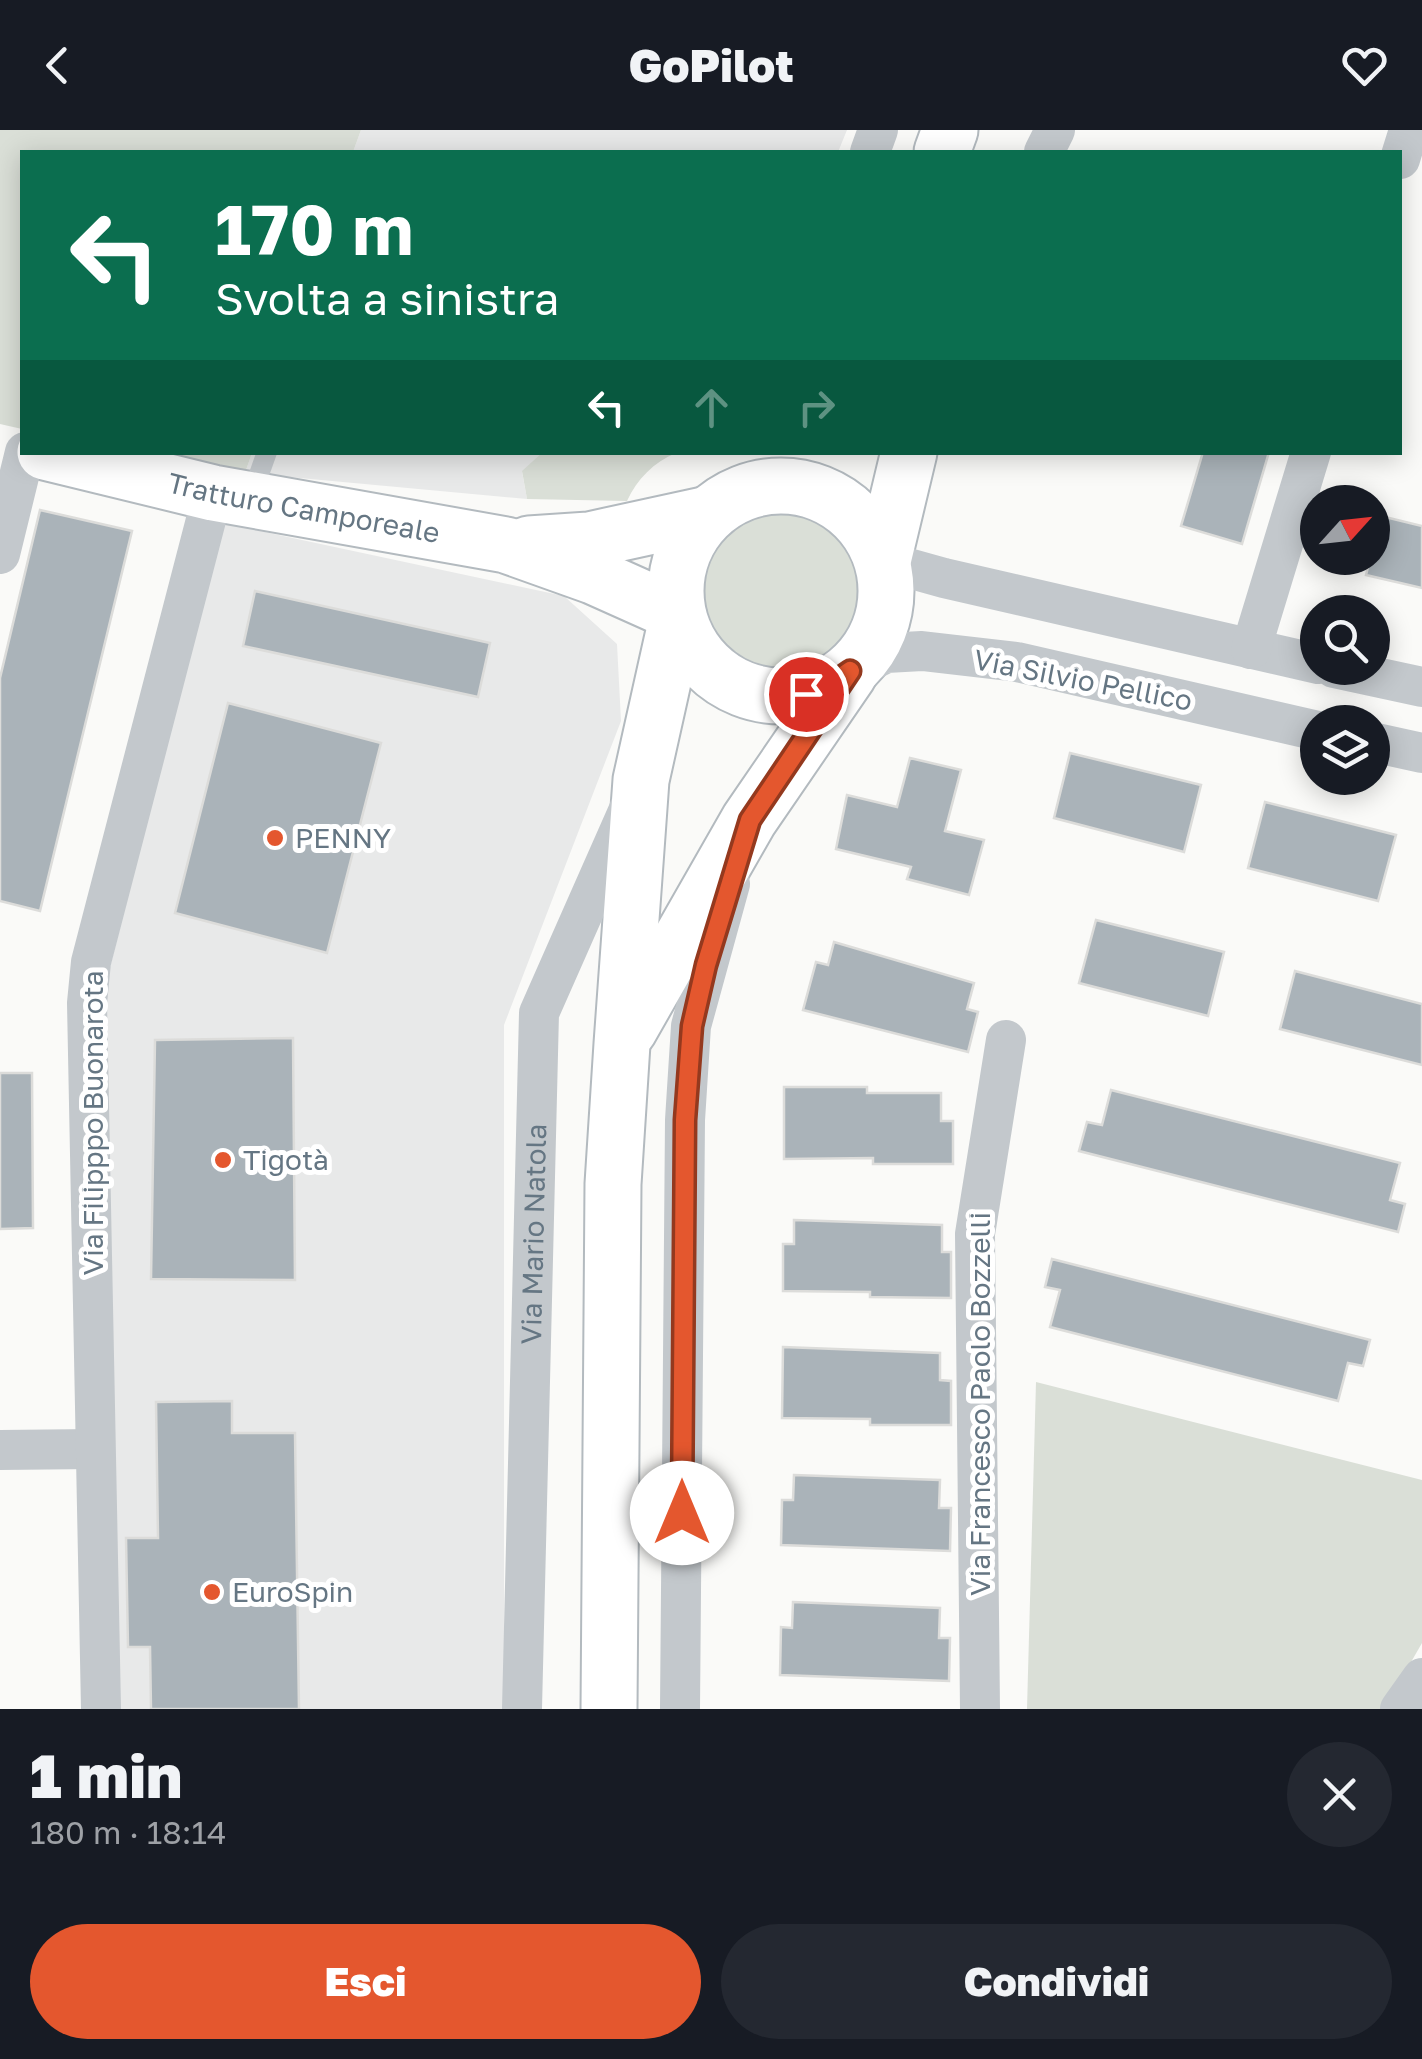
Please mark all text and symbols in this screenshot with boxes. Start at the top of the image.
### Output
icon: back [30,38,85,93]
text: GoPilot [628,38,794,92]
icon: heart [1337,38,1392,93]
text: 170 m [215,186,413,270]
icon: left [50,190,180,320]
text: Svolta a sinistra [215,271,560,325]
icon: left [579,380,634,435]
icon: ahead [684,380,739,435]
icon: right [789,380,844,435]
street label: Tratturo Camporeale [165,466,442,549]
north arrow [1300,485,1390,575]
map controls [1300,485,1390,795]
button: search [1300,595,1390,685]
street label: Via Silvio Pellico [971,642,1195,717]
pin [764,652,849,737]
icon: arrive [779,667,834,722]
button: layers [1300,705,1390,795]
place label: PENNY [295,821,391,854]
marker: PENNY [264,827,286,849]
street label: Via Filipppo Buonarota [76,970,109,1276]
street label: Via Mario Natola [514,1123,552,1345]
place label: Tigotà [243,1143,329,1176]
marker: Tigotà [212,1149,234,1171]
street label: Via Francesco Paolo Bozzelli [963,1212,996,1596]
position arrow [630,1461,734,1565]
place label: EuroSpin [232,1575,353,1608]
marker: EuroSpin [201,1581,223,1603]
text: 1 min [30,1739,182,1811]
button: close [1287,1742,1392,1847]
text: 180 m · 18:14 [30,1813,226,1851]
button: Esci [30,1924,701,2039]
button: Condividi [721,1924,1392,2039]

